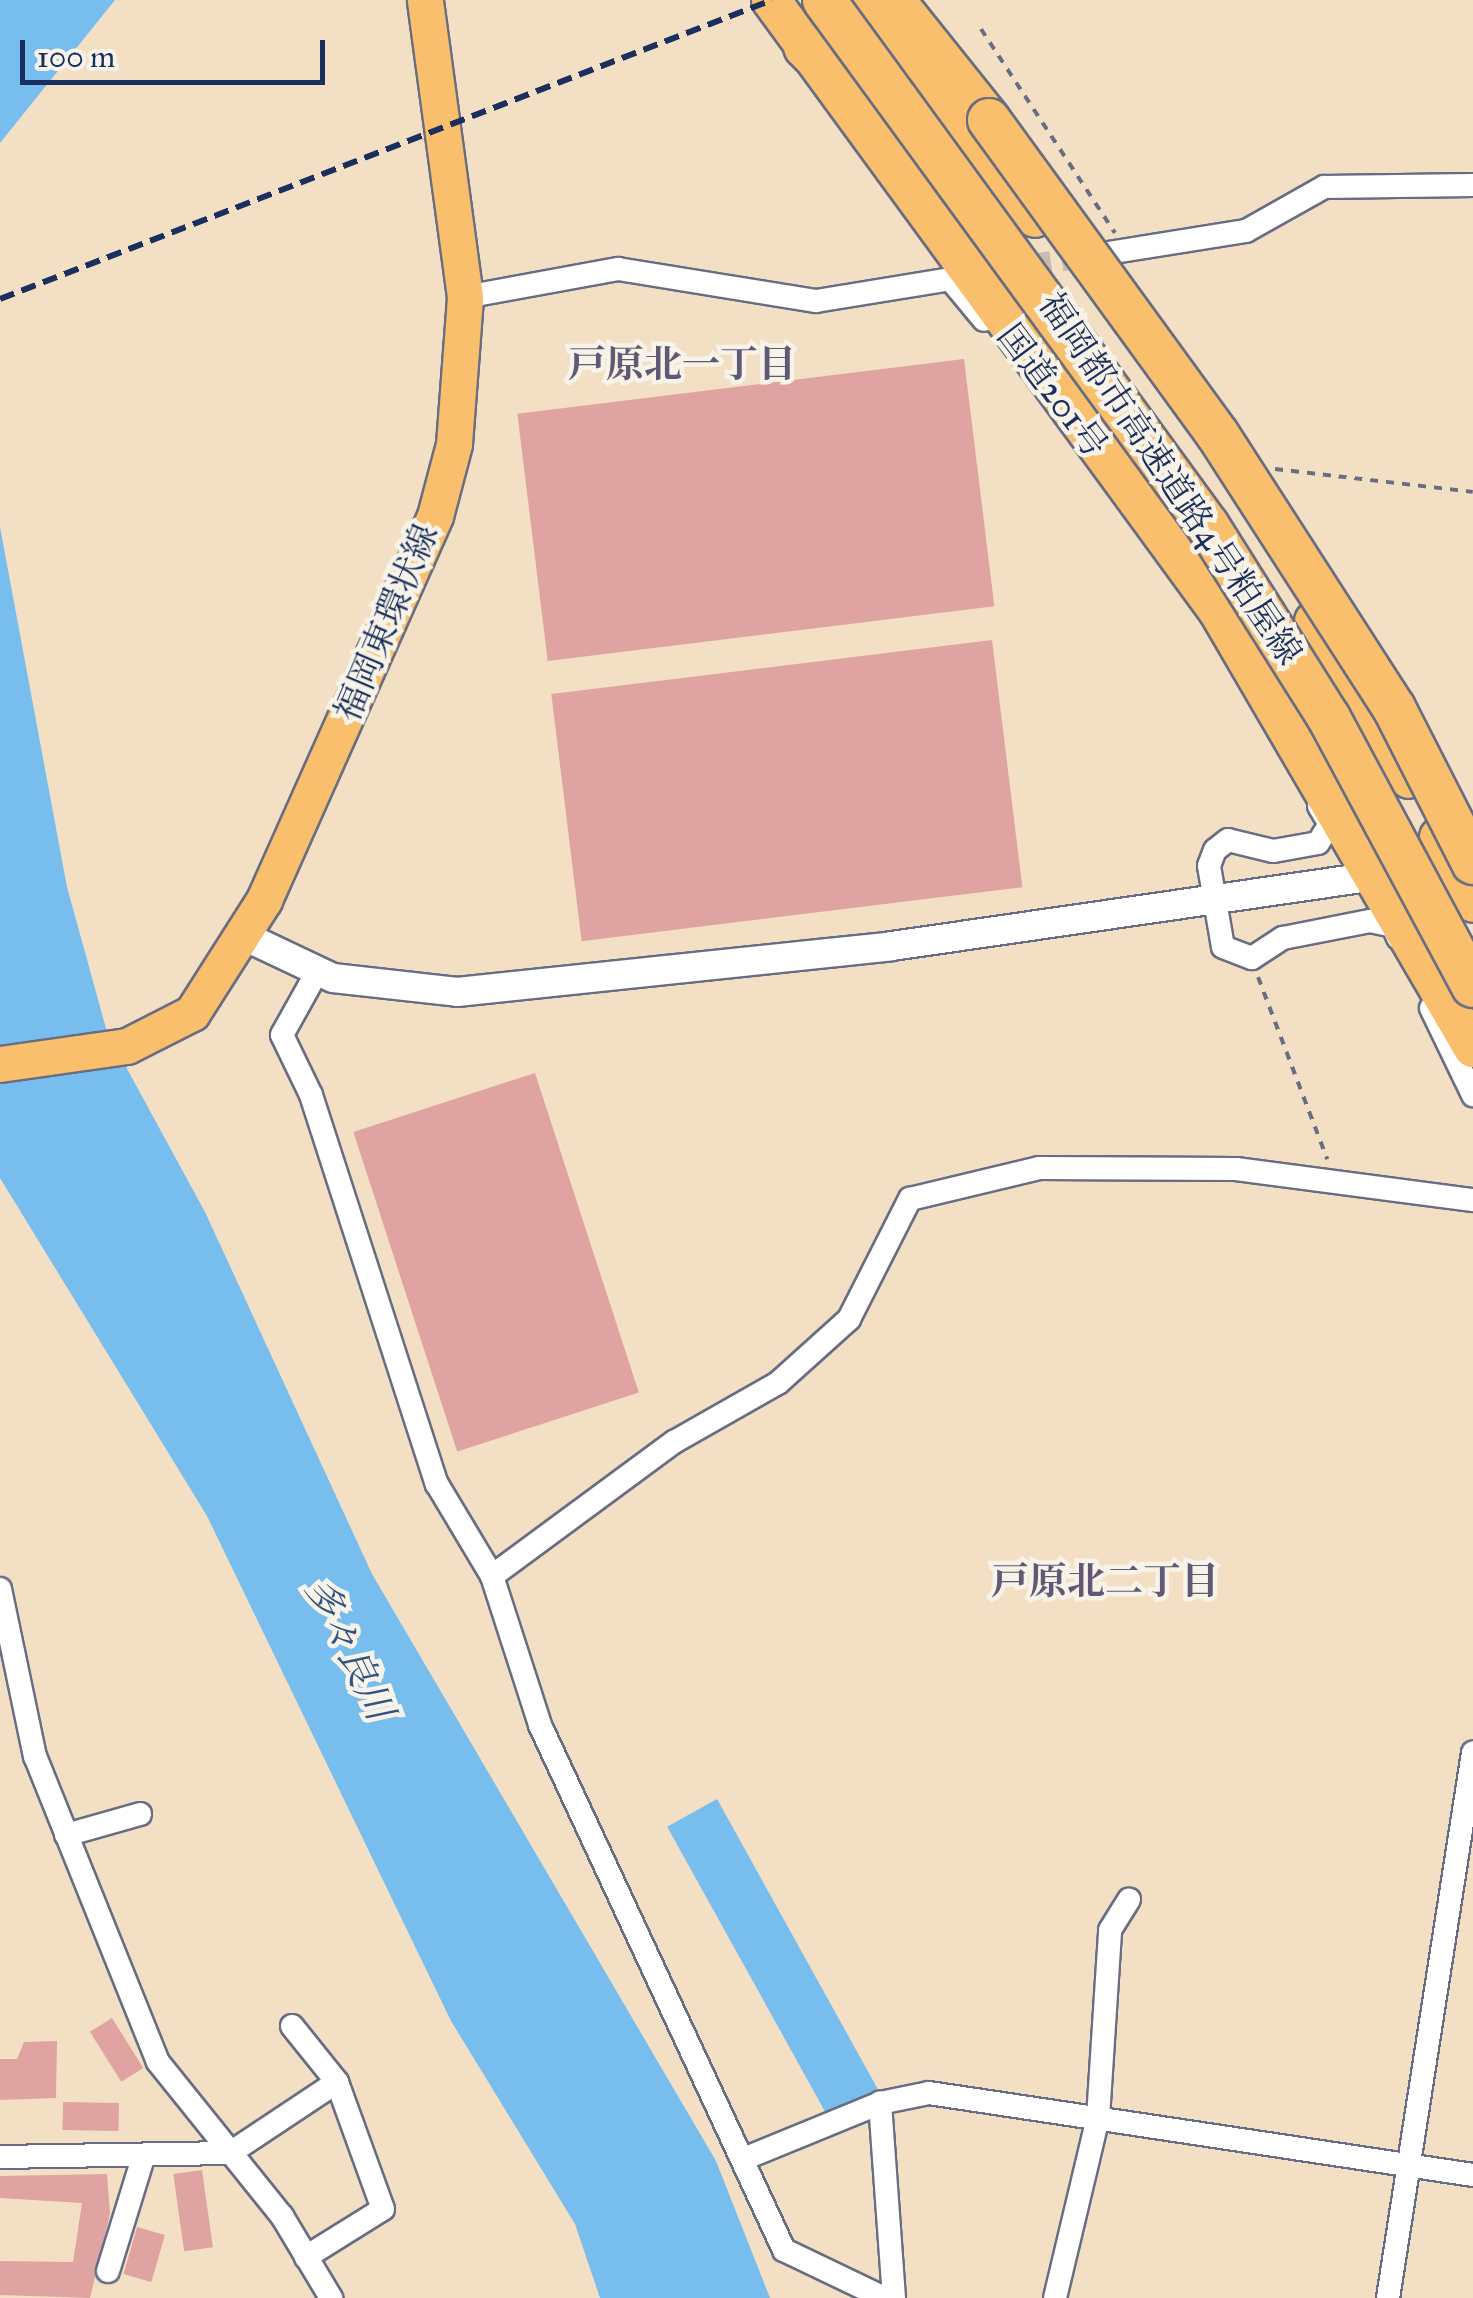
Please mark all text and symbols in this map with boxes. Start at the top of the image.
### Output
scale bar [25,20,330,82]
text: 100 m [37,39,115,75]
street label: 福岡都市高速道路4号粕屋線 [1030,285,1310,673]
street label: 国道201号 [988,316,1116,466]
district label: 戸原北一丁目 [568,342,796,388]
street label: 福岡東環状線 [327,518,447,728]
district label: 戸原北二丁目 [991,1559,1219,1605]
water label: 多々良川 [295,1571,403,1727]

